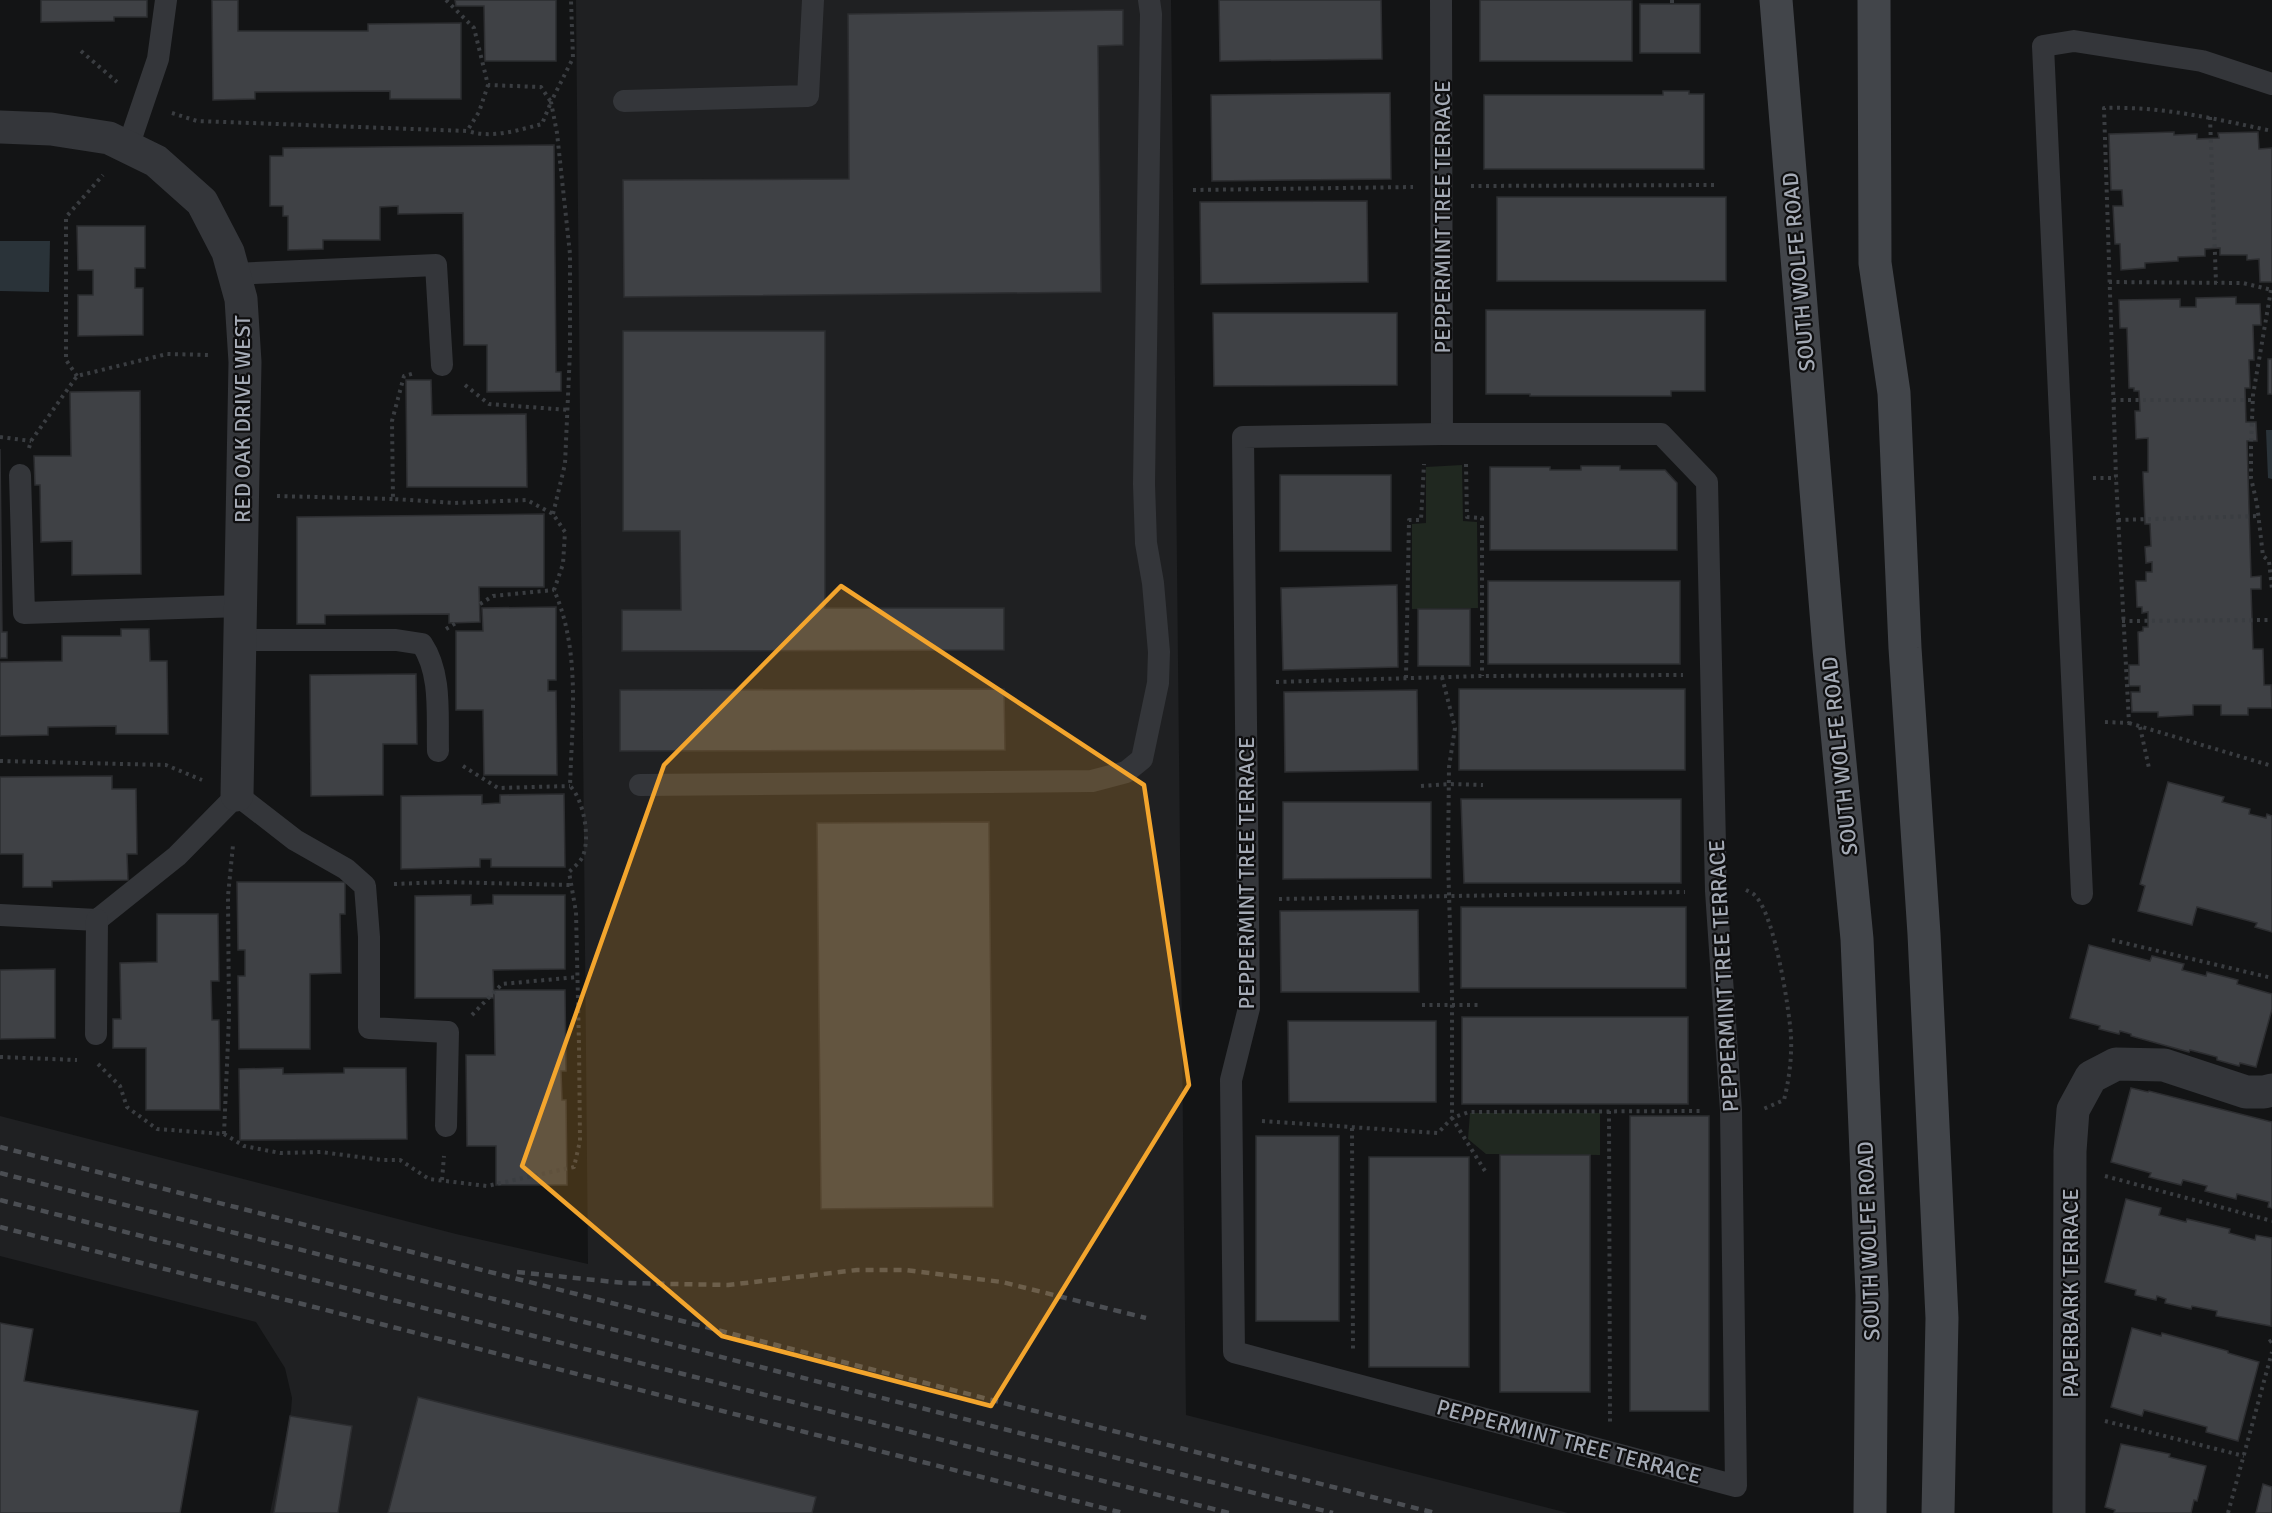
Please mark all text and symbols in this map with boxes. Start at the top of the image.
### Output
street label: PEPPERMINT TREE TERRACE [1429,81,1456,353]
street label: SOUTH WOLFE ROAD [1776,171,1821,373]
street label: RED OAK DRIVE WEST [229,315,256,523]
street label: SOUTH WOLFE ROAD [1816,655,1863,857]
street label: PEPPERMINT TREE TERRACE [1233,737,1260,1009]
street label: PEPPERMINT TREE TERRACE [1703,839,1744,1113]
street label: SOUTH WOLFE ROAD [1852,1141,1885,1341]
street label: PAPERBARK TERRACE [2057,1188,2084,1398]
street label: PEPPERMINT TREE TERRACE [1434,1393,1704,1490]

